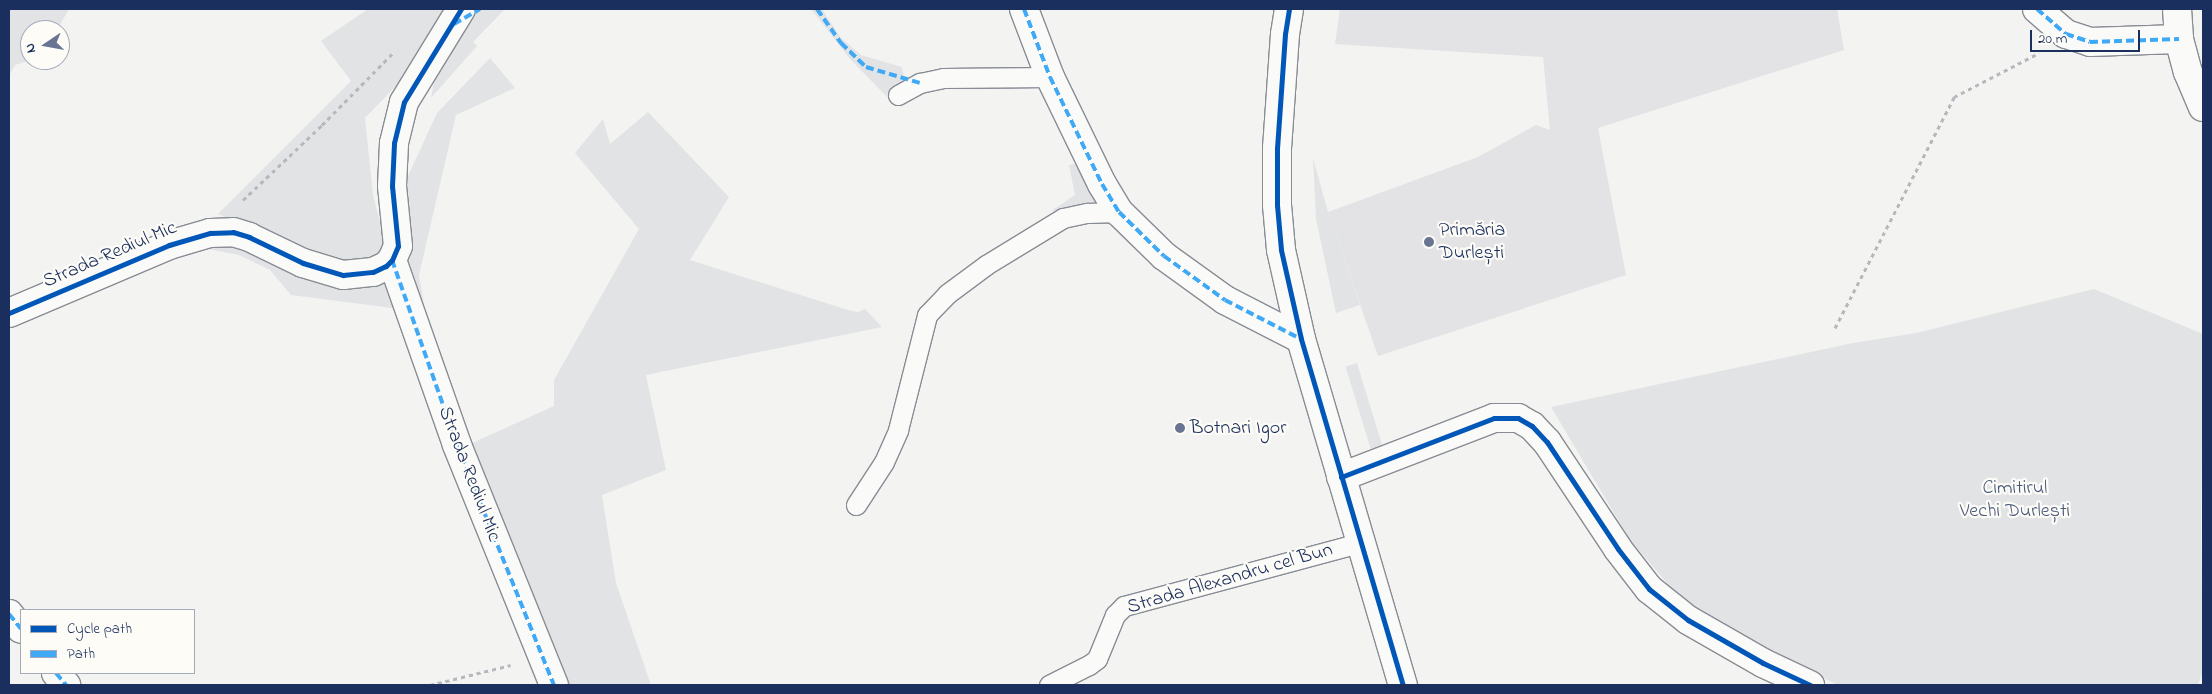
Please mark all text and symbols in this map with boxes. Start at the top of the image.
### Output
north arrow [20,20,70,70]
scale bar [2032,20,2142,52]
text: 20 m [2038,28,2067,50]
text: N [20,41,42,55]
street label: Strada Rediul Mic [40,216,180,294]
place label: Primăria Durlești [1439,218,1505,265]
marker: Primăria Durlești [1423,236,1435,248]
street label: Strada Rediul Mic [432,403,506,545]
place label: Botnari Igor [1190,416,1286,440]
marker: Botnari Igor [1174,422,1186,434]
park label: Cimitirul Vechi Durlești [1960,476,2070,523]
street label: Strada Alexandru cel Bun [1125,538,1335,620]
legend [20,609,195,674]
text: Cycle path [67,618,132,640]
text: Path [67,643,95,665]

